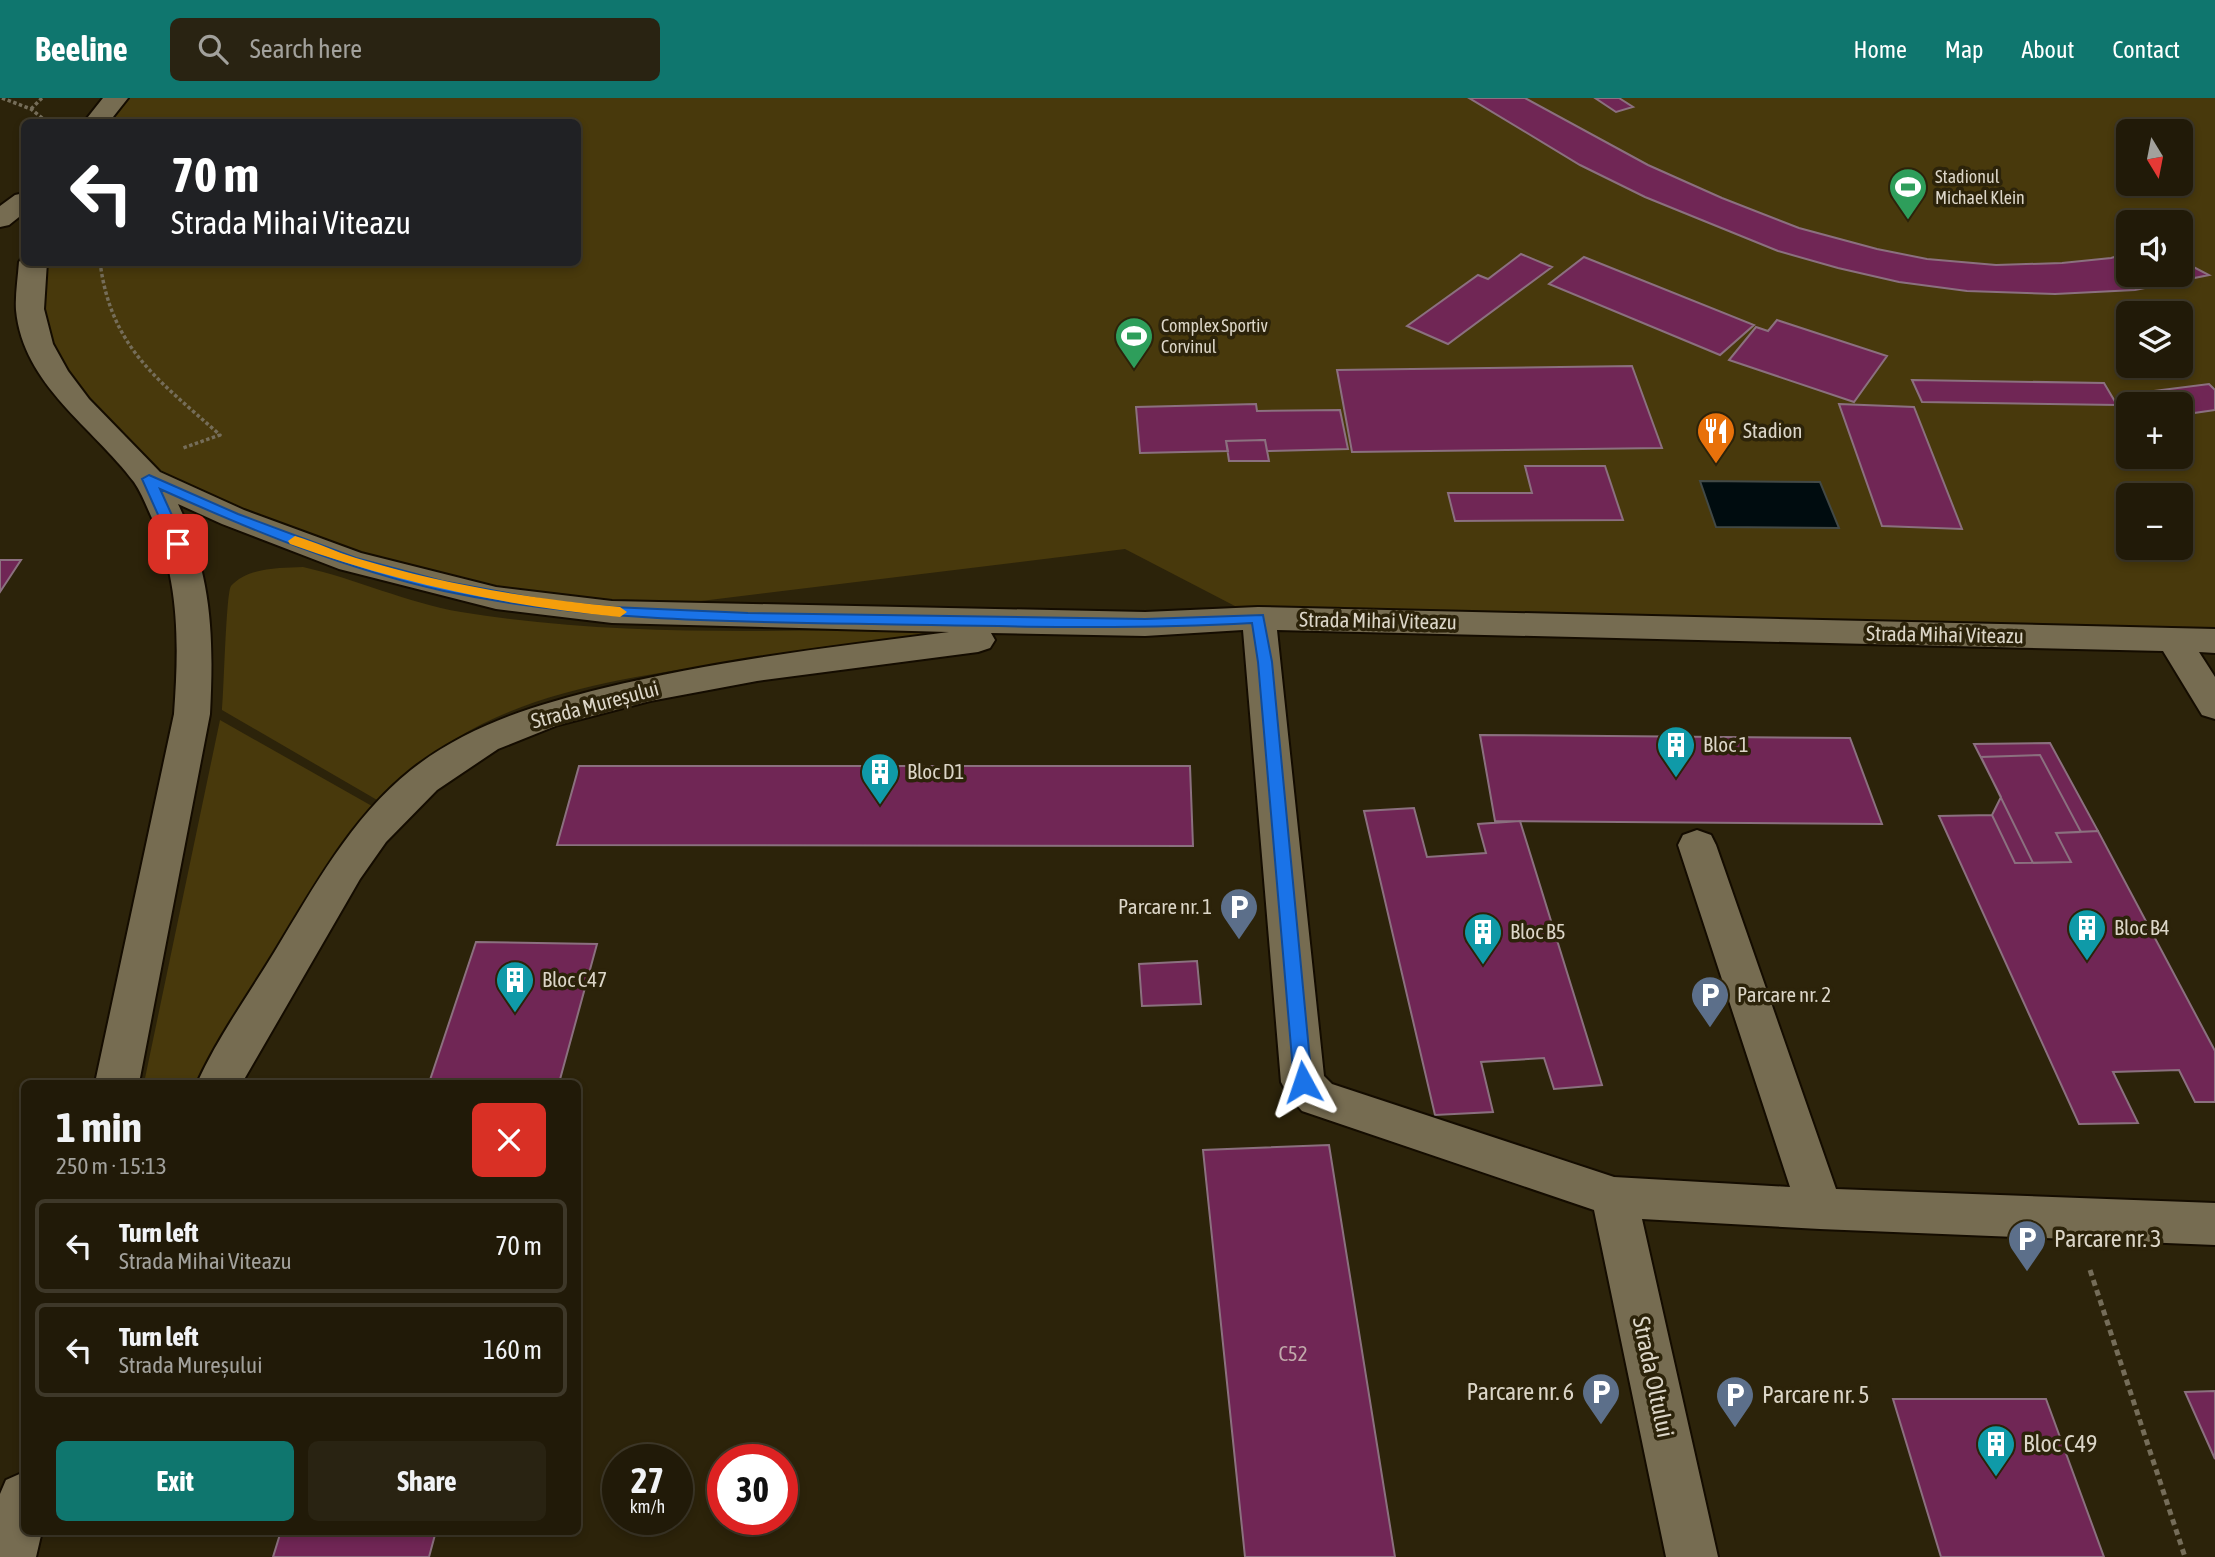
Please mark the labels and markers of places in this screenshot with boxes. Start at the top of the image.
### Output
sports icon: Stadionul Michael Klein [1887,166,1929,221]
place label: Stadionul Michael Klein [1935,166,2025,208]
sports icon: Complex Sportiv Corvinul [1113,315,1155,370]
place label: Complex Sportiv Corvinul [1161,315,1268,357]
restaurant icon: Stadion [1695,410,1737,465]
place label: Stadion [1743,418,1802,442]
pin [148,514,208,574]
building icon: Bloc 1 [1655,724,1697,779]
place label: Bloc 1 [1703,732,1749,756]
building icon: Bloc D1 [859,751,901,806]
place label: Bloc D1 [907,759,964,783]
parking icon: Parcare nr. 1 [1218,886,1260,941]
place label: Parcare nr. 1 [1118,894,1212,918]
building icon: Bloc B4 [2066,907,2108,962]
building icon: Bloc B5 [1462,911,1504,966]
place label: Bloc B4 [2114,915,2170,939]
place label: Bloc B5 [1510,919,1566,943]
building icon: Bloc C47 [494,959,536,1014]
place label: Bloc C47 [542,967,607,991]
parking icon: Parcare nr. 2 [1689,974,1731,1029]
place label: Parcare nr. 2 [1737,982,1831,1006]
parking icon: Parcare nr. 3 [2006,1218,2048,1273]
place label: Parcare nr. 3 [2054,1225,2161,1252]
parking icon: Parcare nr. 6 [1580,1371,1622,1426]
parking icon: Parcare nr. 5 [1714,1374,1756,1429]
place label: Parcare nr. 6 [1467,1378,1574,1405]
place label: Parcare nr. 5 [1762,1381,1869,1408]
building icon: Bloc C49 [1975,1423,2017,1478]
place label: Bloc C49 [2023,1430,2097,1457]

